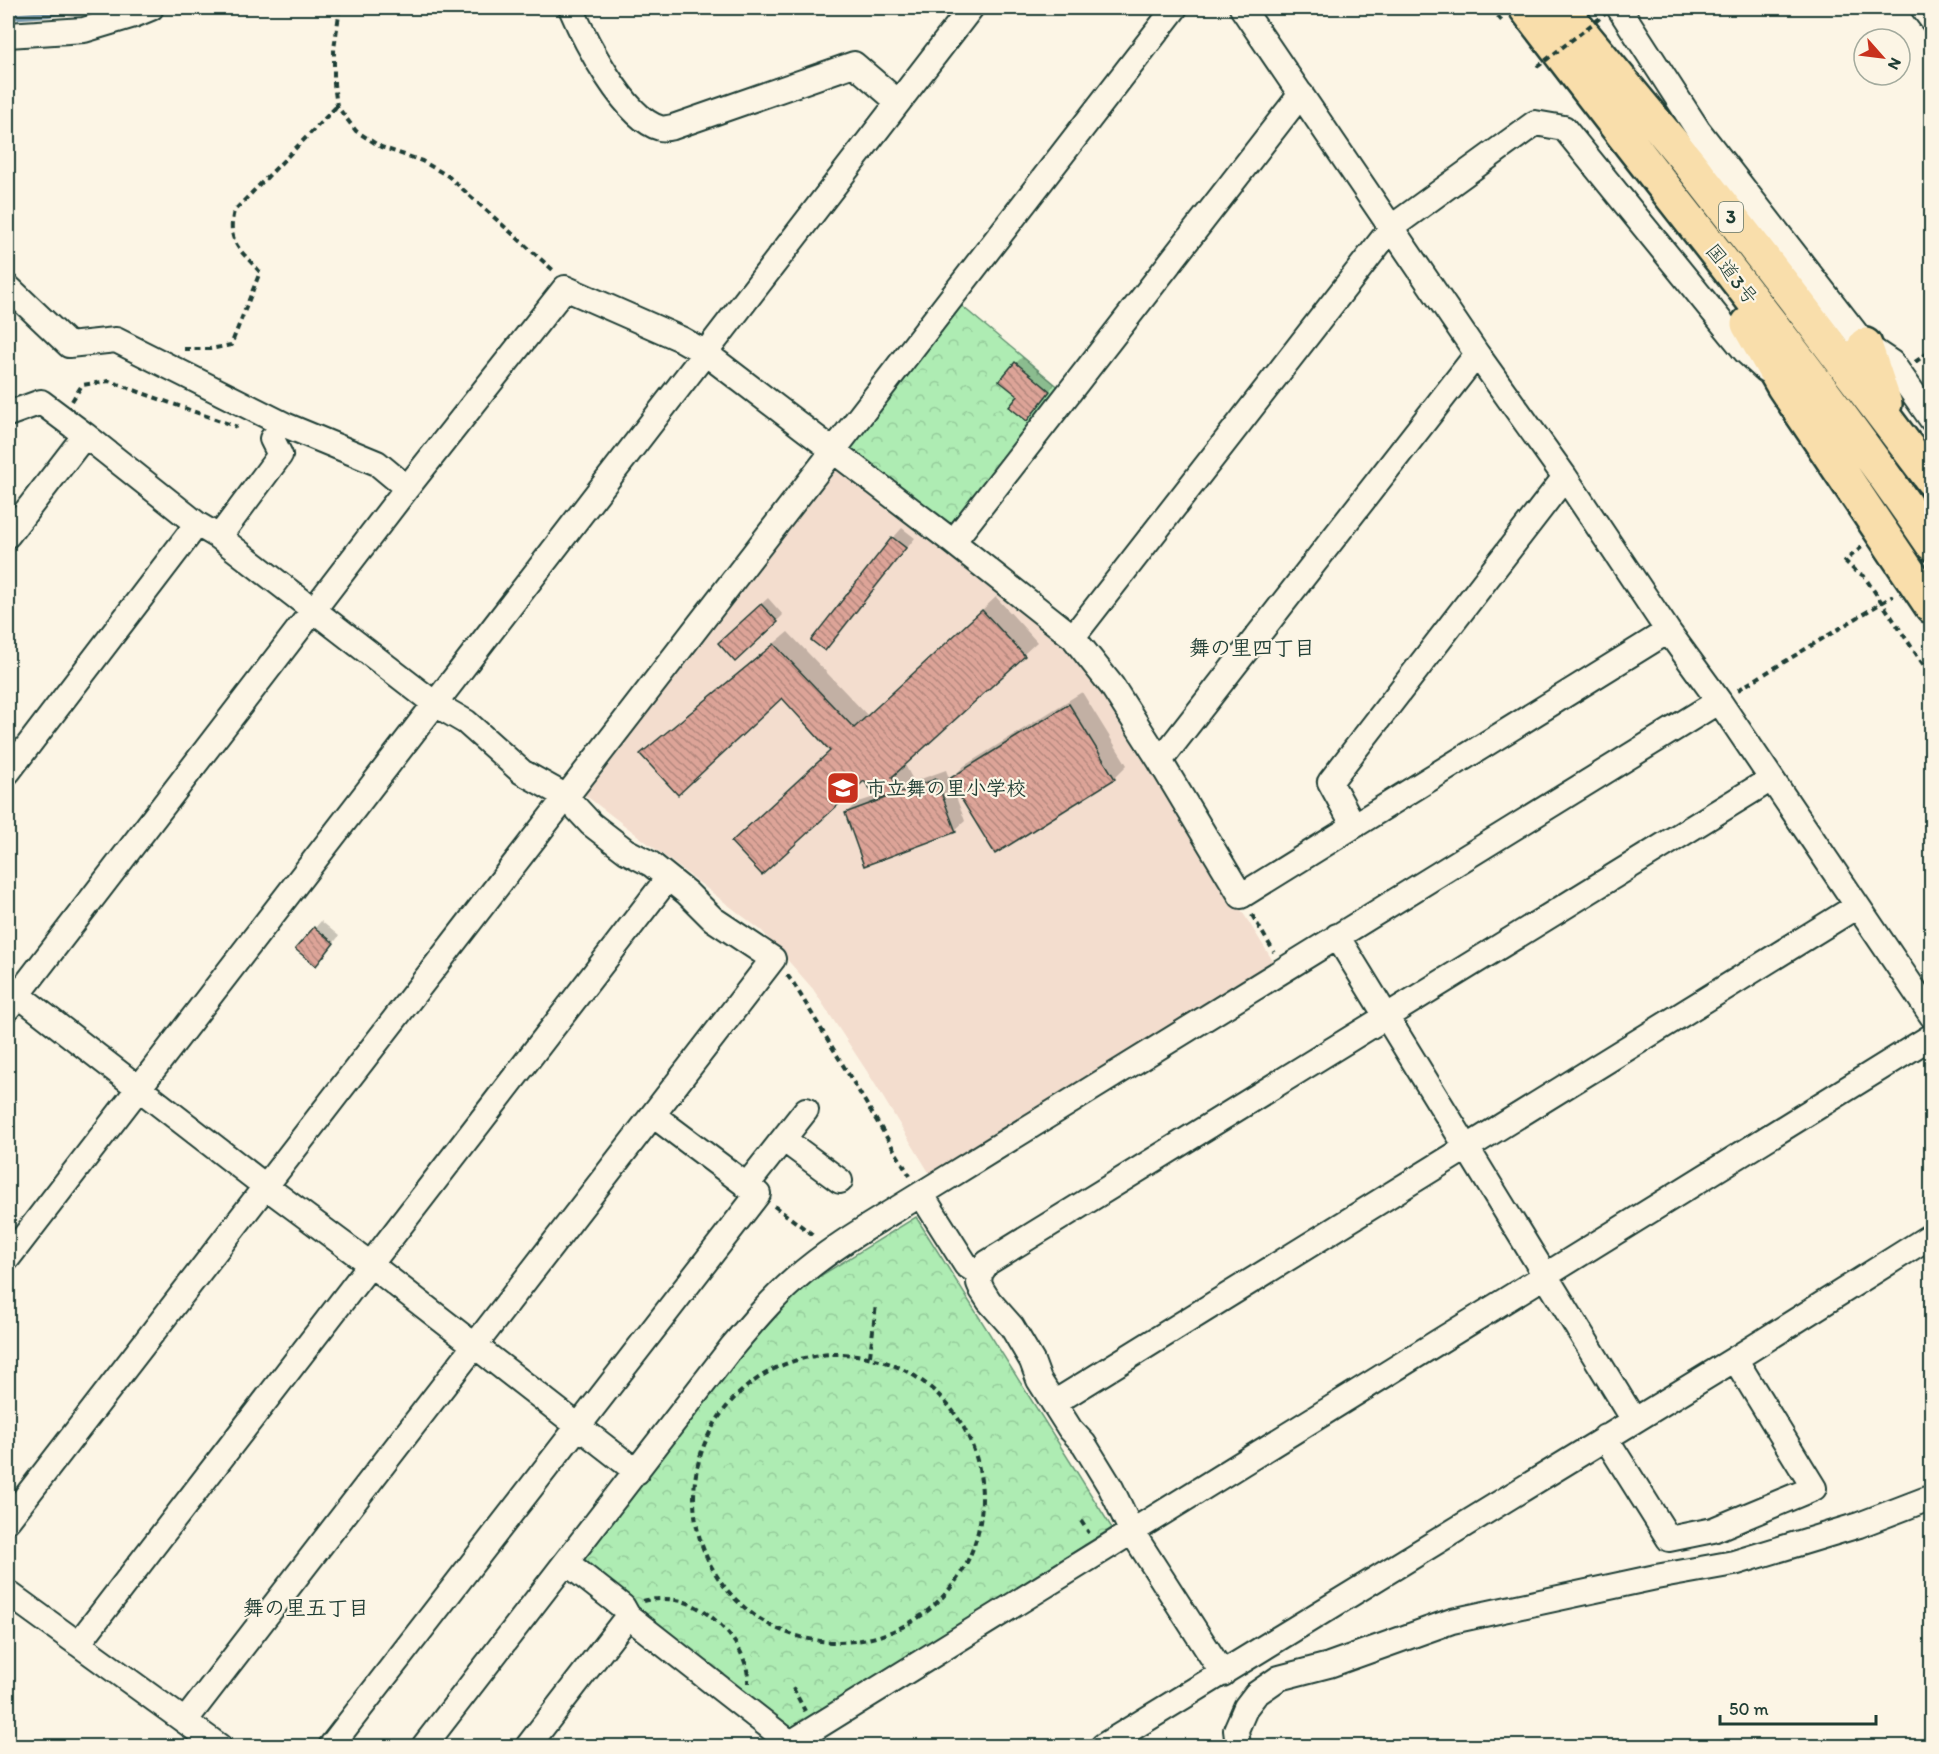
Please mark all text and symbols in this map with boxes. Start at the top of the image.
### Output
north arrow [1852,27,1912,87]
text: N [1884,55,1906,73]
road number: 3 [1719,202,1743,232]
street label: 国道3号 [1701,239,1763,309]
district label: 舞の里四丁目 [1189,635,1315,660]
school or university icon: 市立舞の里小学校 [825,770,861,806]
place label: 市立舞の里小学校 [866,776,1026,800]
district label: 舞の里五丁目 [243,1595,369,1620]
scale bar [1720,1688,1876,1726]
text: 50 m [1729,1698,1769,1720]

